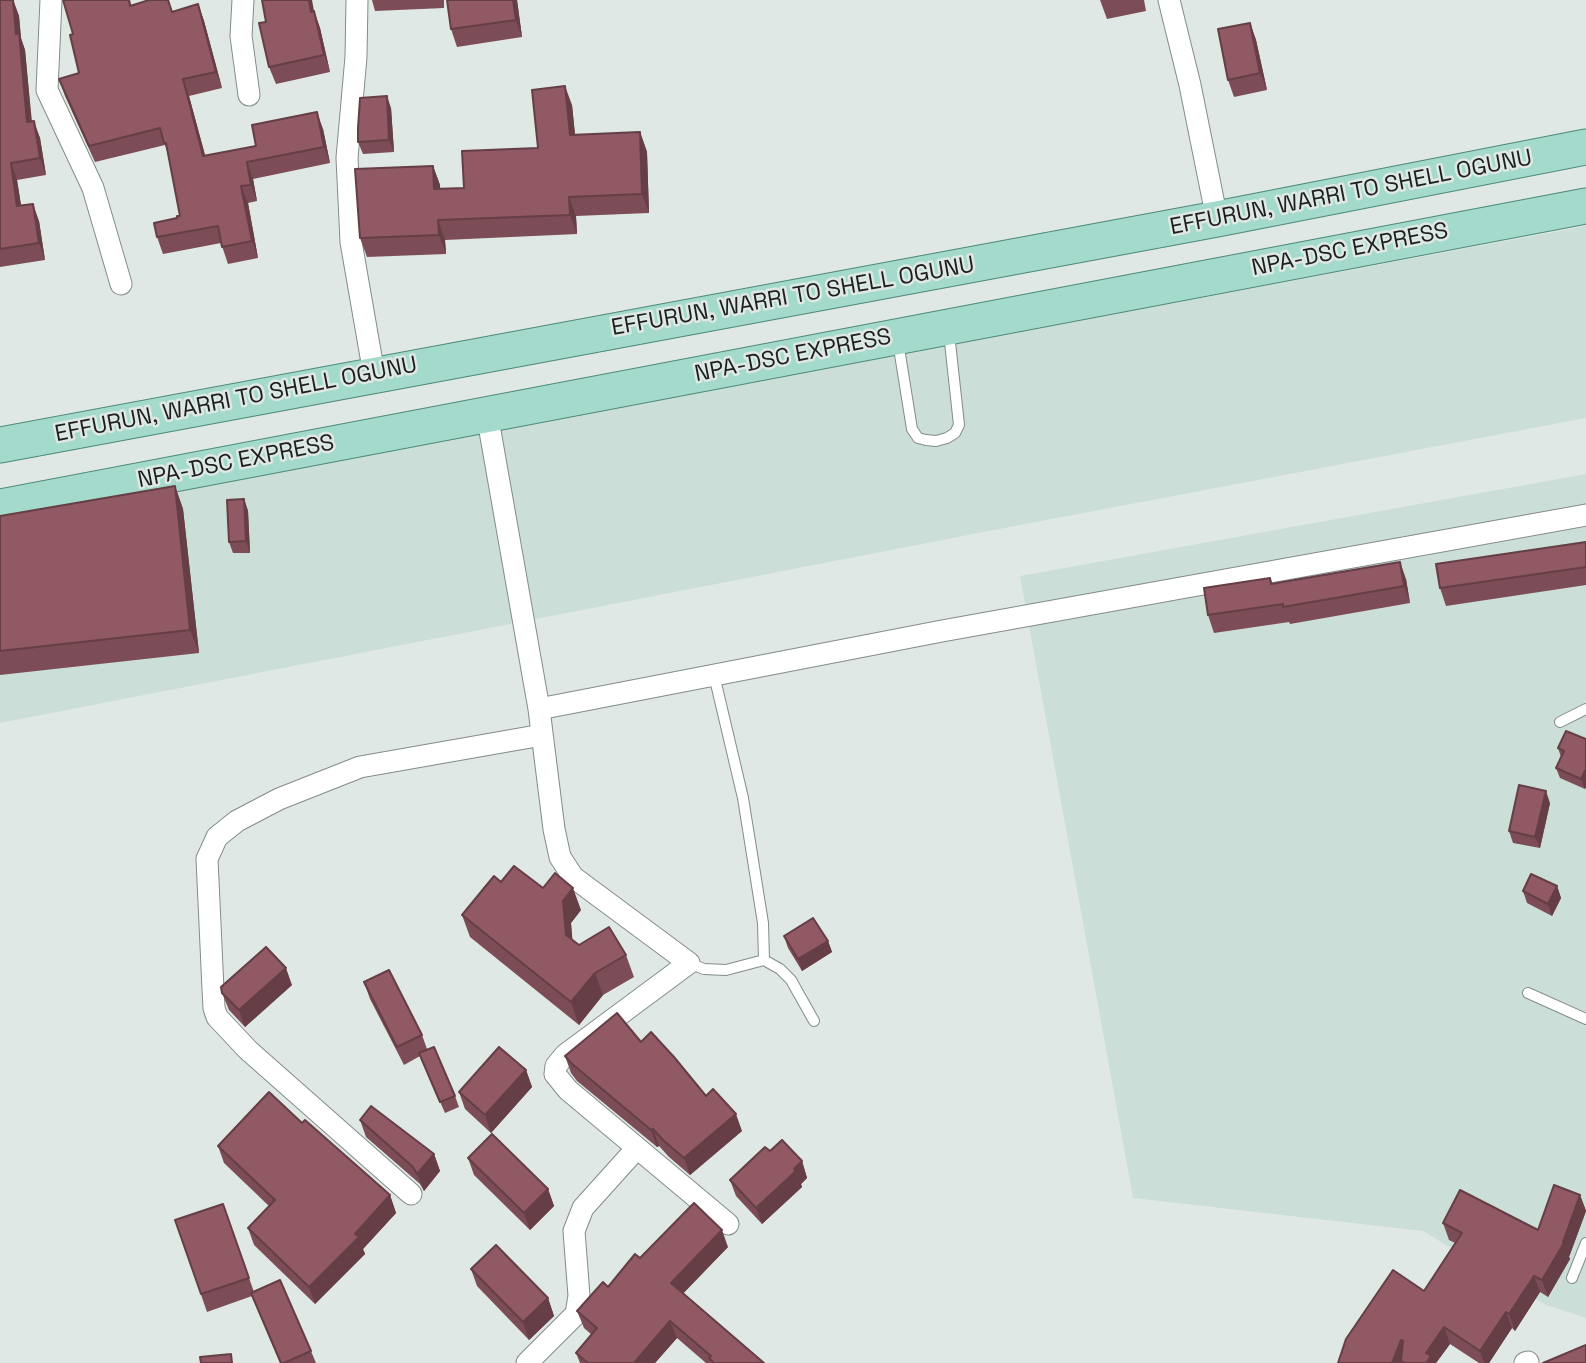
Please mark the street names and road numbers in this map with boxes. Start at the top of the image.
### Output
street label: EFFURUN, WARRI TO SHELL OGUNU [1168,144,1534,242]
street label: NPA-DSC EXPRESS [1249,217,1451,283]
street label: EFFURUN, WARRI TO SHELL OGUNU [609,251,977,343]
street label: NPA-DSC EXPRESS [692,323,894,389]
street label: EFFURUN, WARRI TO SHELL OGUNU [53,351,419,449]
street label: NPA-DSC EXPRESS [135,429,337,495]

